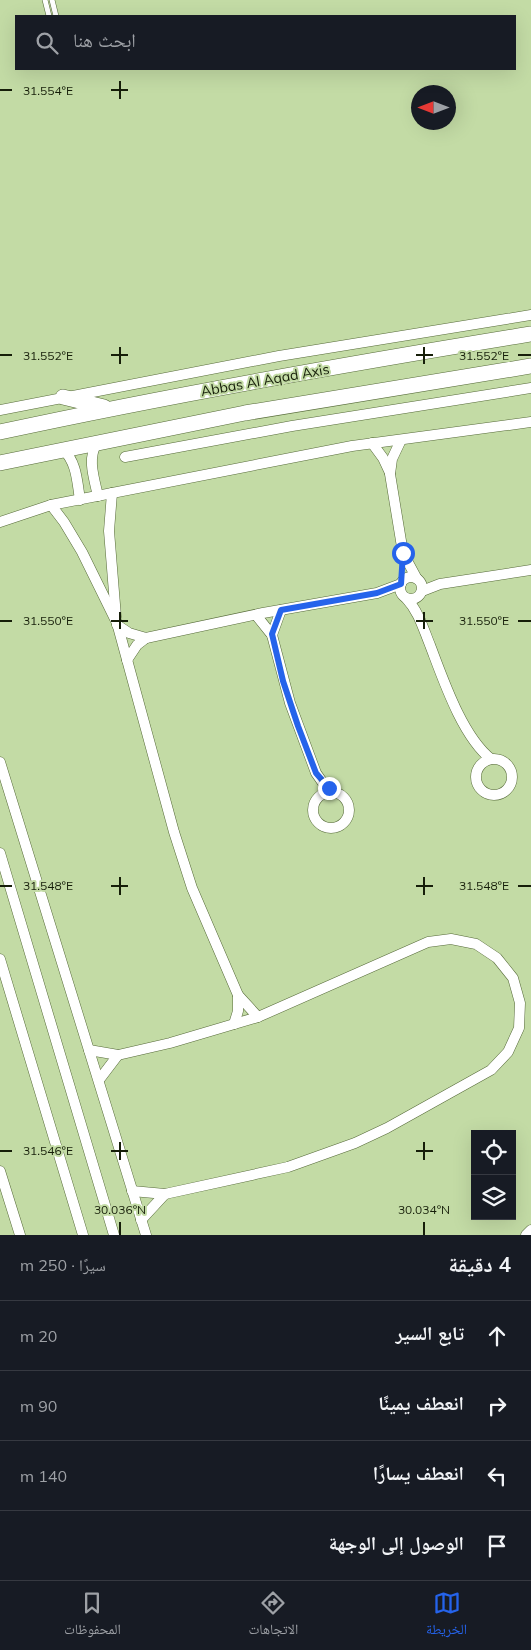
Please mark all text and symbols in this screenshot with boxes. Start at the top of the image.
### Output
search box [15,15,516,70]
text: ابحث هنا [73,28,136,52]
icon: search [33,29,61,57]
text: 31.554°E [23,83,73,98]
north arrow [411,85,456,130]
text: 31.552°E [23,348,73,363]
text: 31.552°E [459,348,509,363]
street label: Abbas Al Aqad Axis [199,360,331,400]
route start [392,542,415,565]
text: 31.550°E [23,613,73,628]
text: 31.550°E [459,613,509,628]
route end [318,777,341,800]
text: 31.548°E [23,878,73,893]
text: 31.548°E [459,878,509,893]
map controls [471,1130,516,1220]
button: locate [471,1130,516,1175]
text: 31.546°E [23,1143,73,1158]
button: layers [471,1175,516,1220]
text: 30.036°N [94,1202,146,1217]
text: 30.034°N [398,1202,450,1217]
text: 4 دقيقة [449,1251,511,1277]
text: سيرًا · 250 m [20,1255,106,1275]
text: تابع السير [395,1321,464,1345]
icon: ahead [483,1322,511,1350]
text: 20 m [20,1326,57,1346]
text: انعطف يمينًا [378,1391,464,1415]
icon: right [483,1392,511,1420]
text: 90 m [20,1396,57,1416]
text: انعطف يسارًا [373,1461,464,1485]
icon: left [483,1462,511,1490]
text: 140 m [20,1466,67,1486]
text: الوصول إلى الوجهة [329,1531,464,1555]
icon: arrive [483,1532,511,1560]
tab: المحفوظات [64,1589,121,1643]
tab: الاتجاهات [249,1589,298,1643]
tab: الخريطة [426,1589,467,1643]

